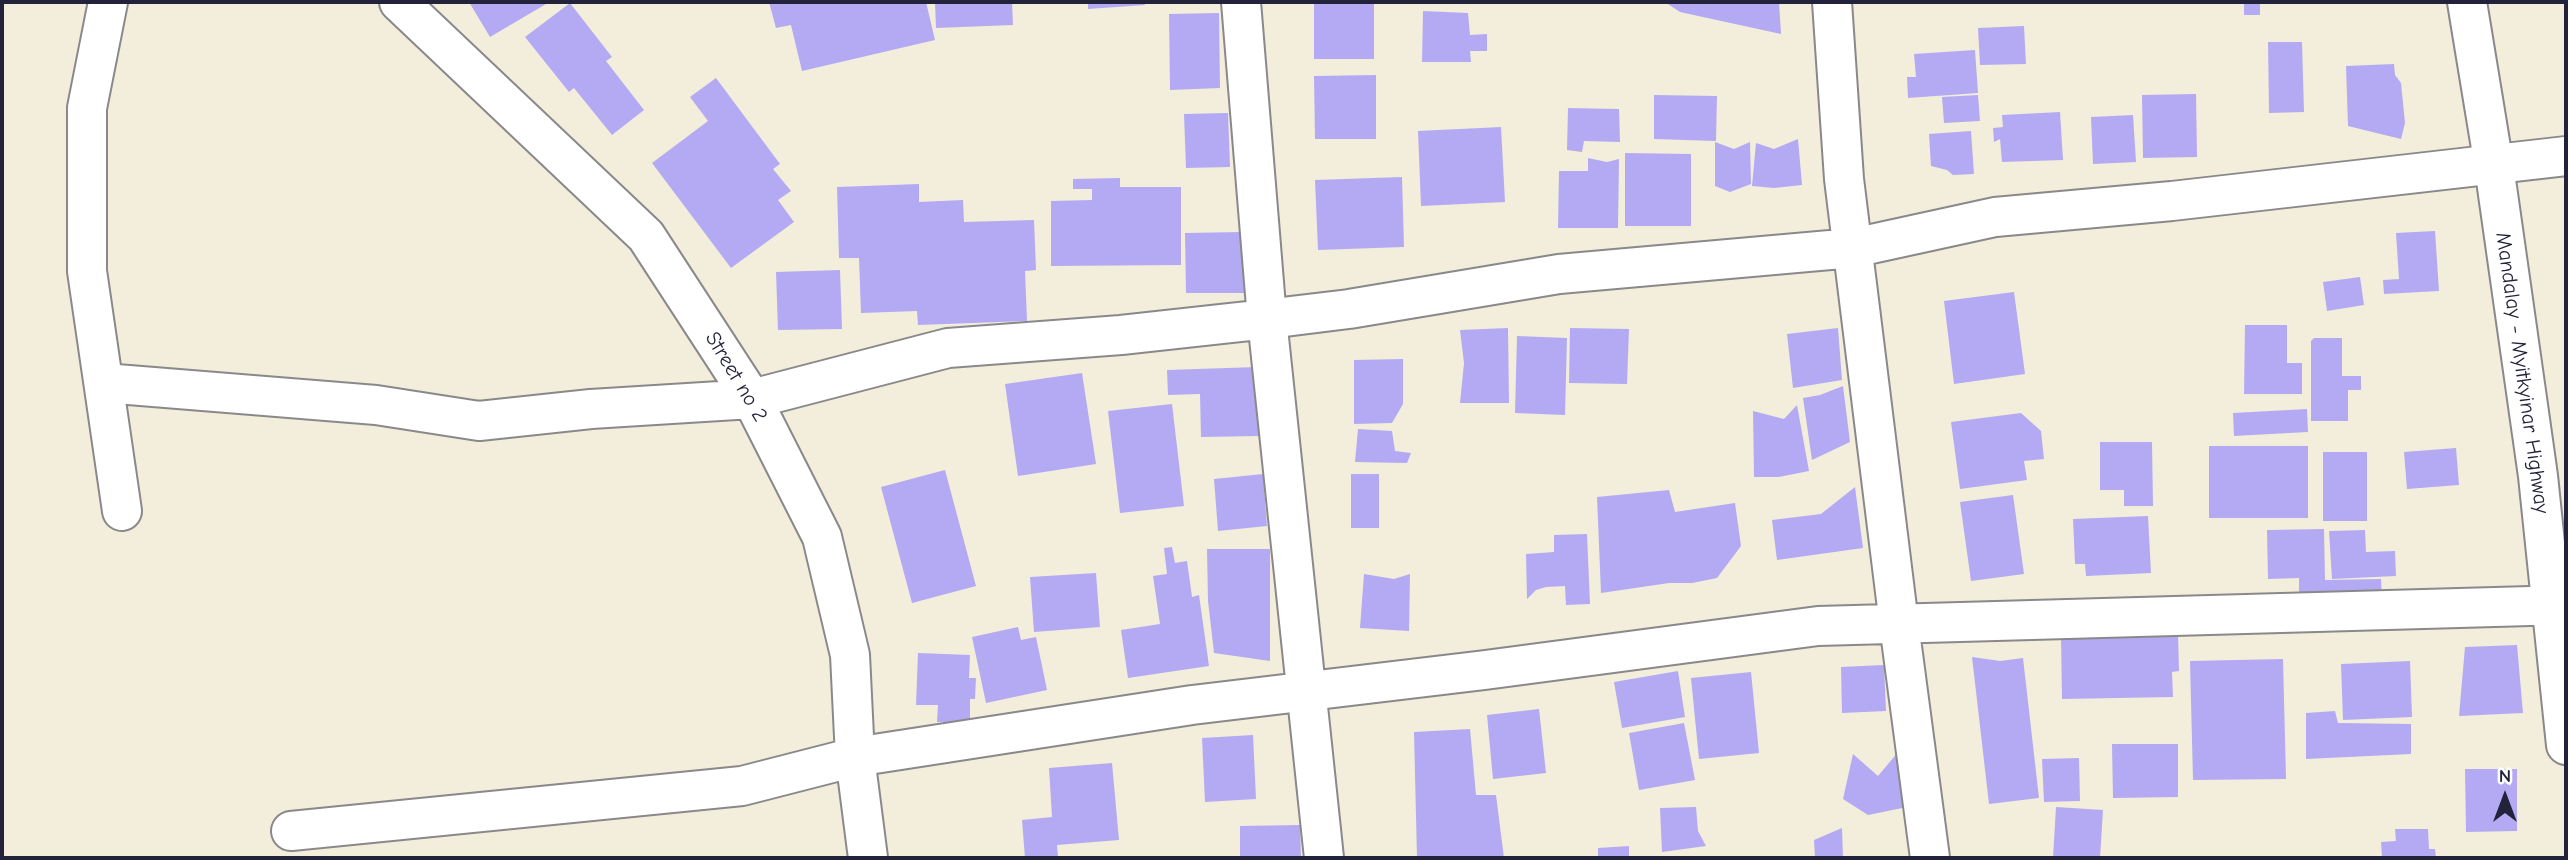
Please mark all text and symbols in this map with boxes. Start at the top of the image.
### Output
street label: Mandalay - Myitkyinar Highway [2490,231,2554,515]
street label: Street no 2 [699,328,773,426]
north arrow [2470,762,2540,832]
text: N [2499,765,2511,787]

